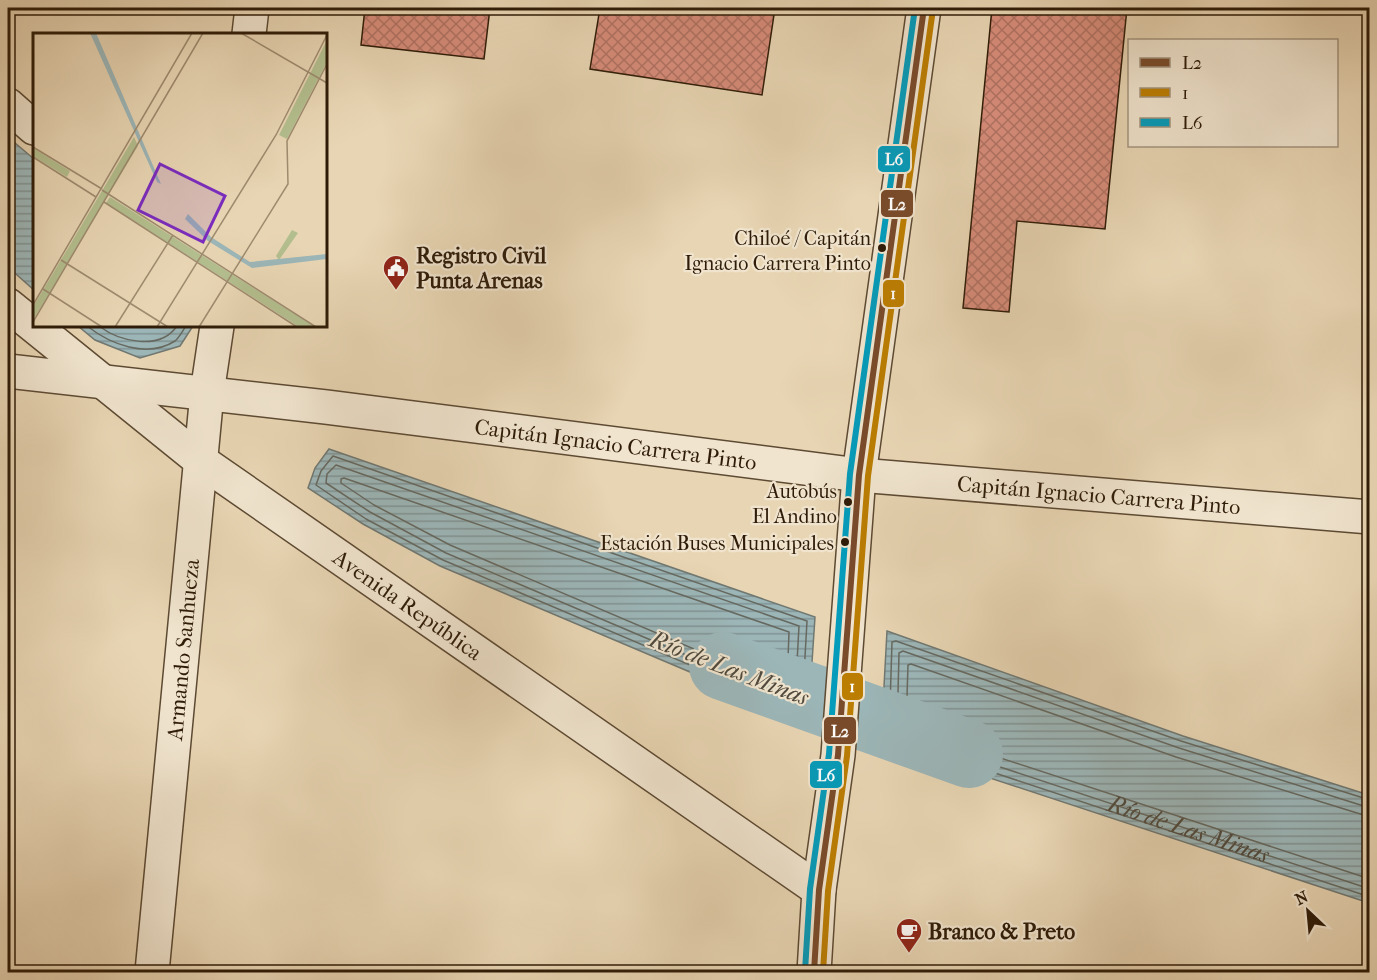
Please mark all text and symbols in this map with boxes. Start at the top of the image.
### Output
inset map [33,33,327,327]
legend [1128,39,1338,147]
text: L2 [1182,53,1202,74]
text: 1 [1182,83,1188,104]
text: L6 [1182,113,1203,134]
line badge: L6 [877,145,911,173]
text: L6 [885,150,903,169]
line badge: L2 [880,189,914,218]
text: L2 [888,195,906,214]
place label: Chiloé / Capitán Ignacio Carrera Pinto [684,227,871,275]
marker: Chiloé / Capitán Ignacio Carrera Pinto [876,242,888,254]
place label: Registro Civil Punta Arenas [416,243,547,294]
public building icon: Registro Civil Punta Arenas [381,253,411,291]
line badge: 1 [882,279,905,308]
text: 1 [890,284,896,303]
street label: Capitán Ignacio Carrera Pinto [473,414,758,476]
street label: Capitán Ignacio Carrera Pinto [956,471,1241,520]
place label: Autobús El Andino [752,480,837,528]
marker: Autobús El Andino [842,496,854,508]
place label: Estación Buses Municipales [600,532,834,555]
marker: Estación Buses Municipales [839,536,851,548]
street label: Avenida República [327,544,488,667]
street label: Armando Sanhueza [162,557,205,742]
water label: Río de Las Minas [644,624,813,711]
line badge: 1 [841,672,864,701]
text: 1 [849,677,855,696]
line badge: L2 [823,716,857,745]
text: L2 [831,722,849,741]
line badge: L6 [809,760,843,789]
text: L6 [817,766,835,785]
water label: Río de Las Minas [1102,789,1273,869]
north arrow [1278,881,1338,941]
text: N [1292,886,1312,909]
cafe icon: Branco & Preto [894,916,924,954]
place label: Branco & Preto [928,919,1075,945]

